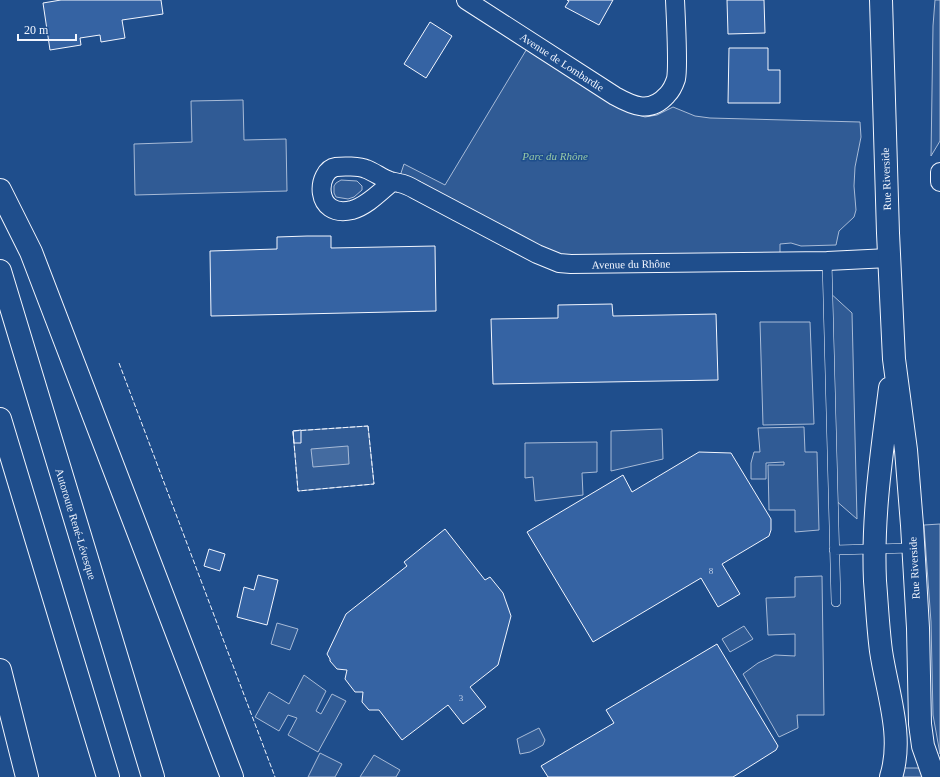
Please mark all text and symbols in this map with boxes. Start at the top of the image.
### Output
scale bar [18,16,76,42]
text: 20 m [24,23,49,37]
street label: Avenue de Lombardie [518,30,606,94]
street label: Rue Riverside [879,147,893,211]
park label: Parc du Rhône [521,150,588,162]
street label: Avenue du Rhône [592,257,671,271]
street label: Autoroute René-Lévesque [53,467,99,581]
street label: Rue Riverside [906,536,922,600]
house number: 8 [709,566,714,576]
house number: 3 [459,693,464,703]

